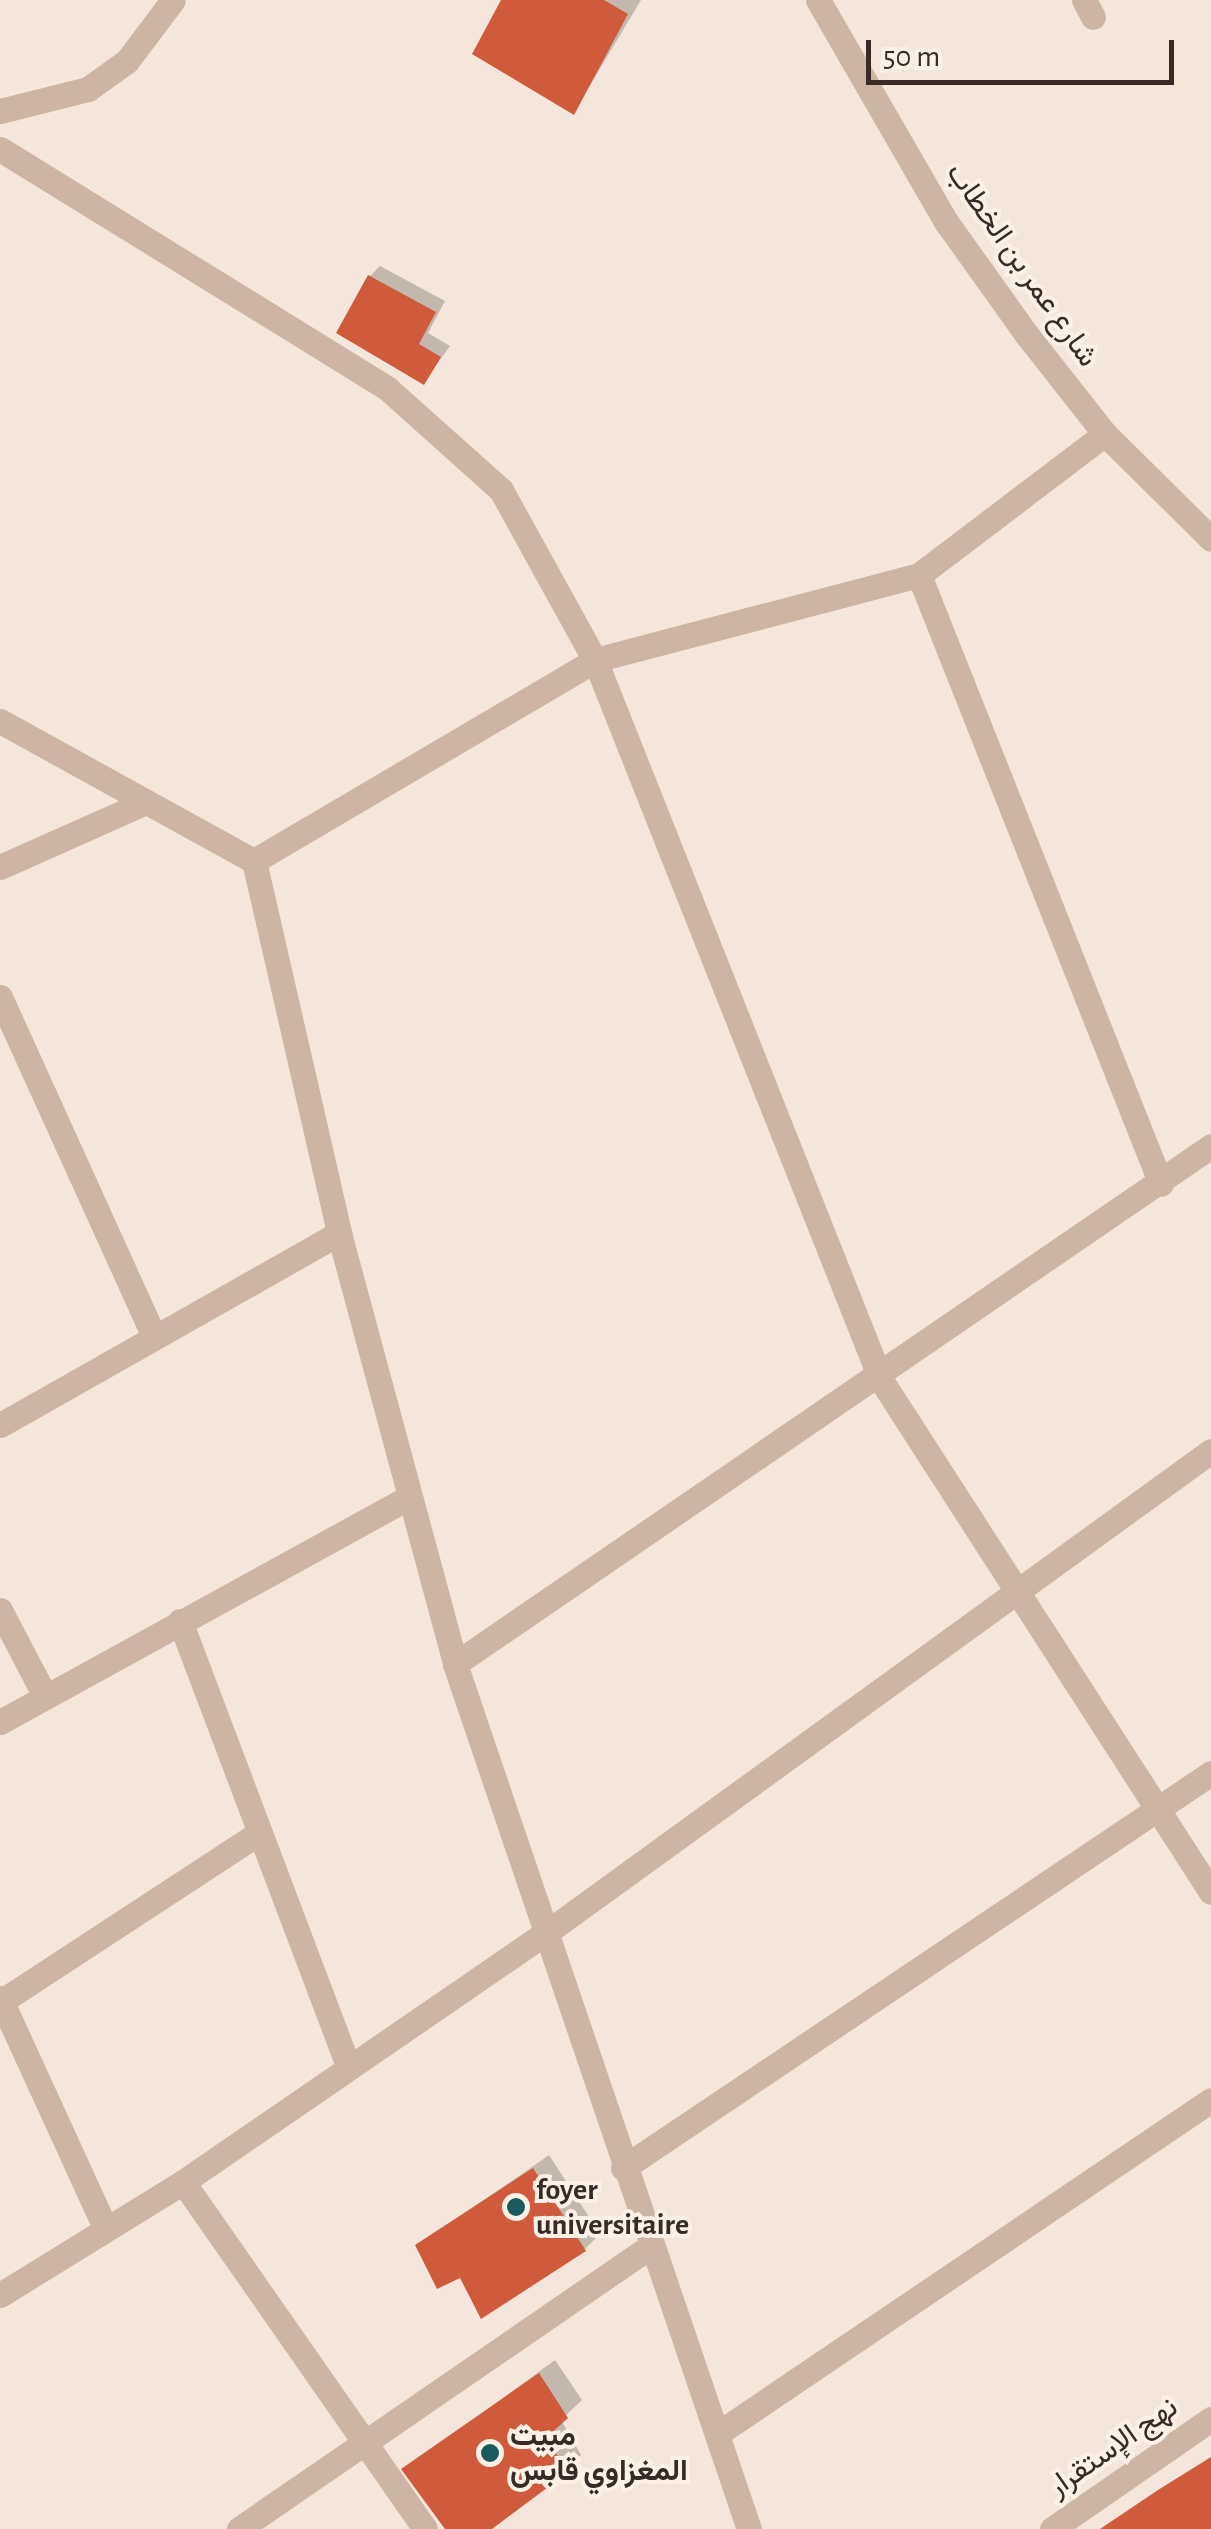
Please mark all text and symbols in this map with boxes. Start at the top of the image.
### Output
scale bar [871,20,1178,82]
text: 50 m [883,42,940,72]
street label: شارع عمر بن الخطاب [938,156,1106,374]
place label: foyer universitaire [536,2172,689,2242]
marker: foyer universitaire [505,2196,527,2218]
street label: نهج الإستقرار [1041,2389,1185,2505]
place label: مبيت المغزاوي قابس [510,2418,688,2488]
marker: مبيت المغزاوي قابس [479,2442,501,2464]

